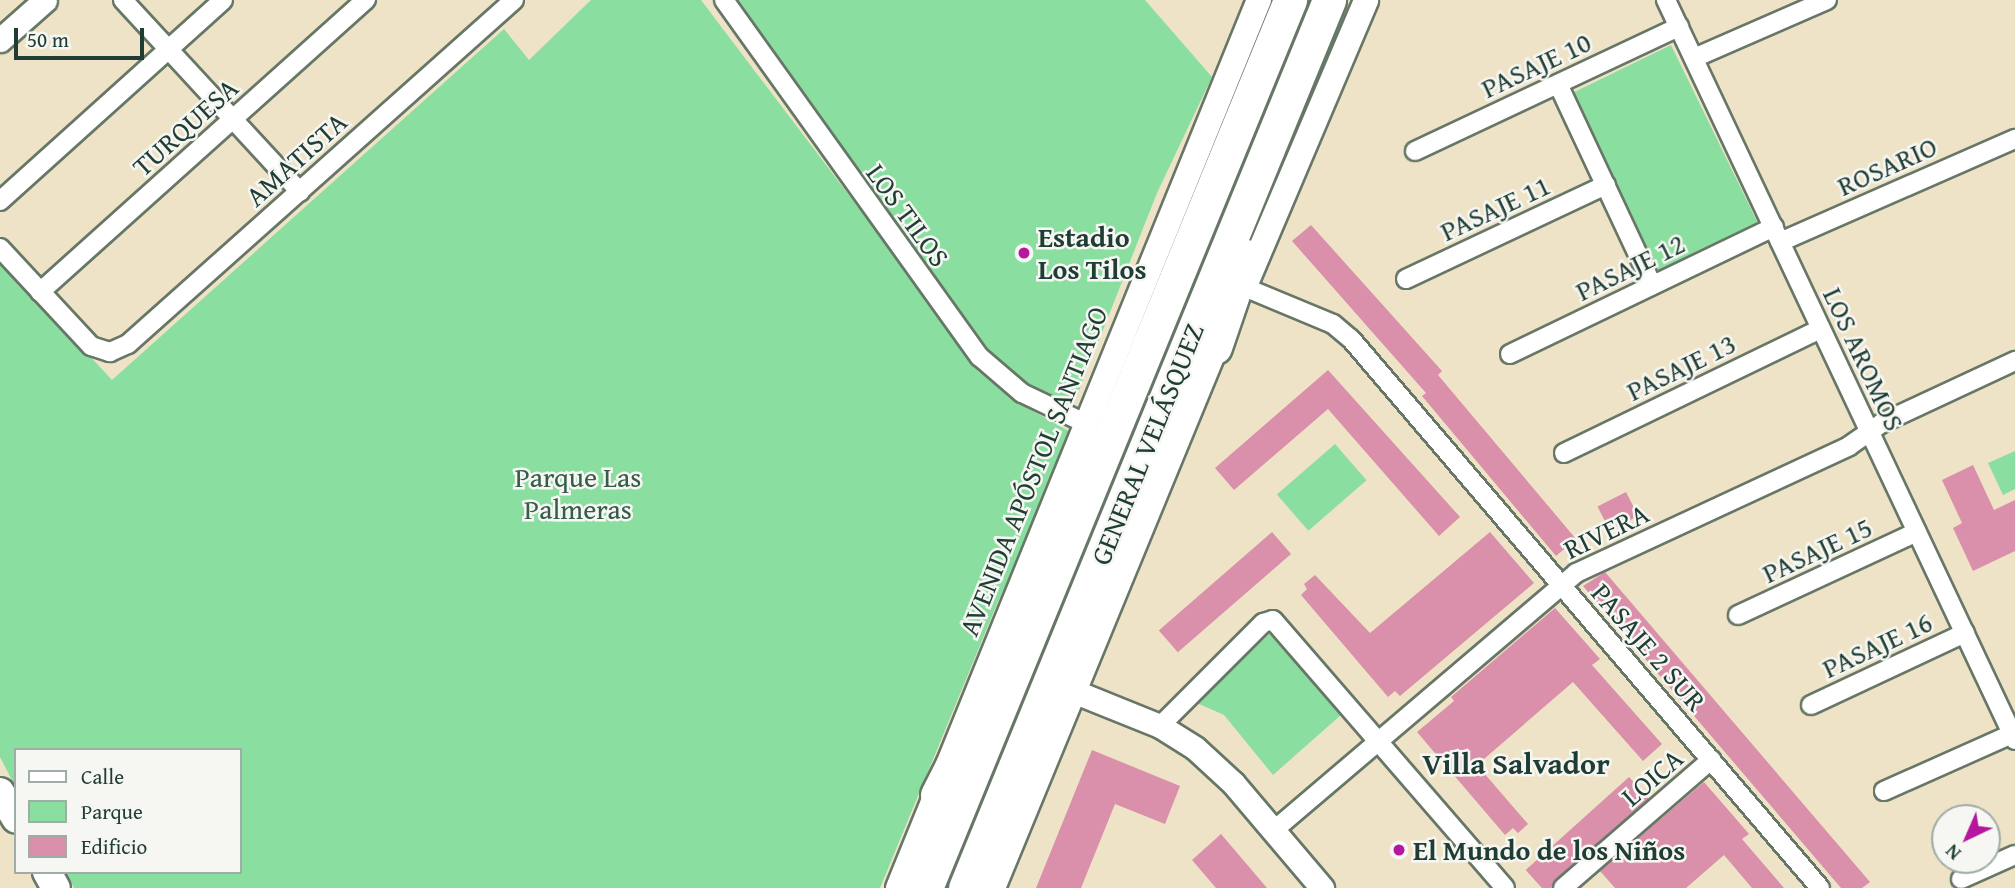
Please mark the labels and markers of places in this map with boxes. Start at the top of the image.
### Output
place label: Estadio Los Tilos [1038,220,1146,286]
marker: Estadio Los Tilos [1016,245,1032,261]
place label: El Mundo de los Niños [1413,833,1685,867]
marker: El Mundo de los Niños [1391,842,1407,858]

